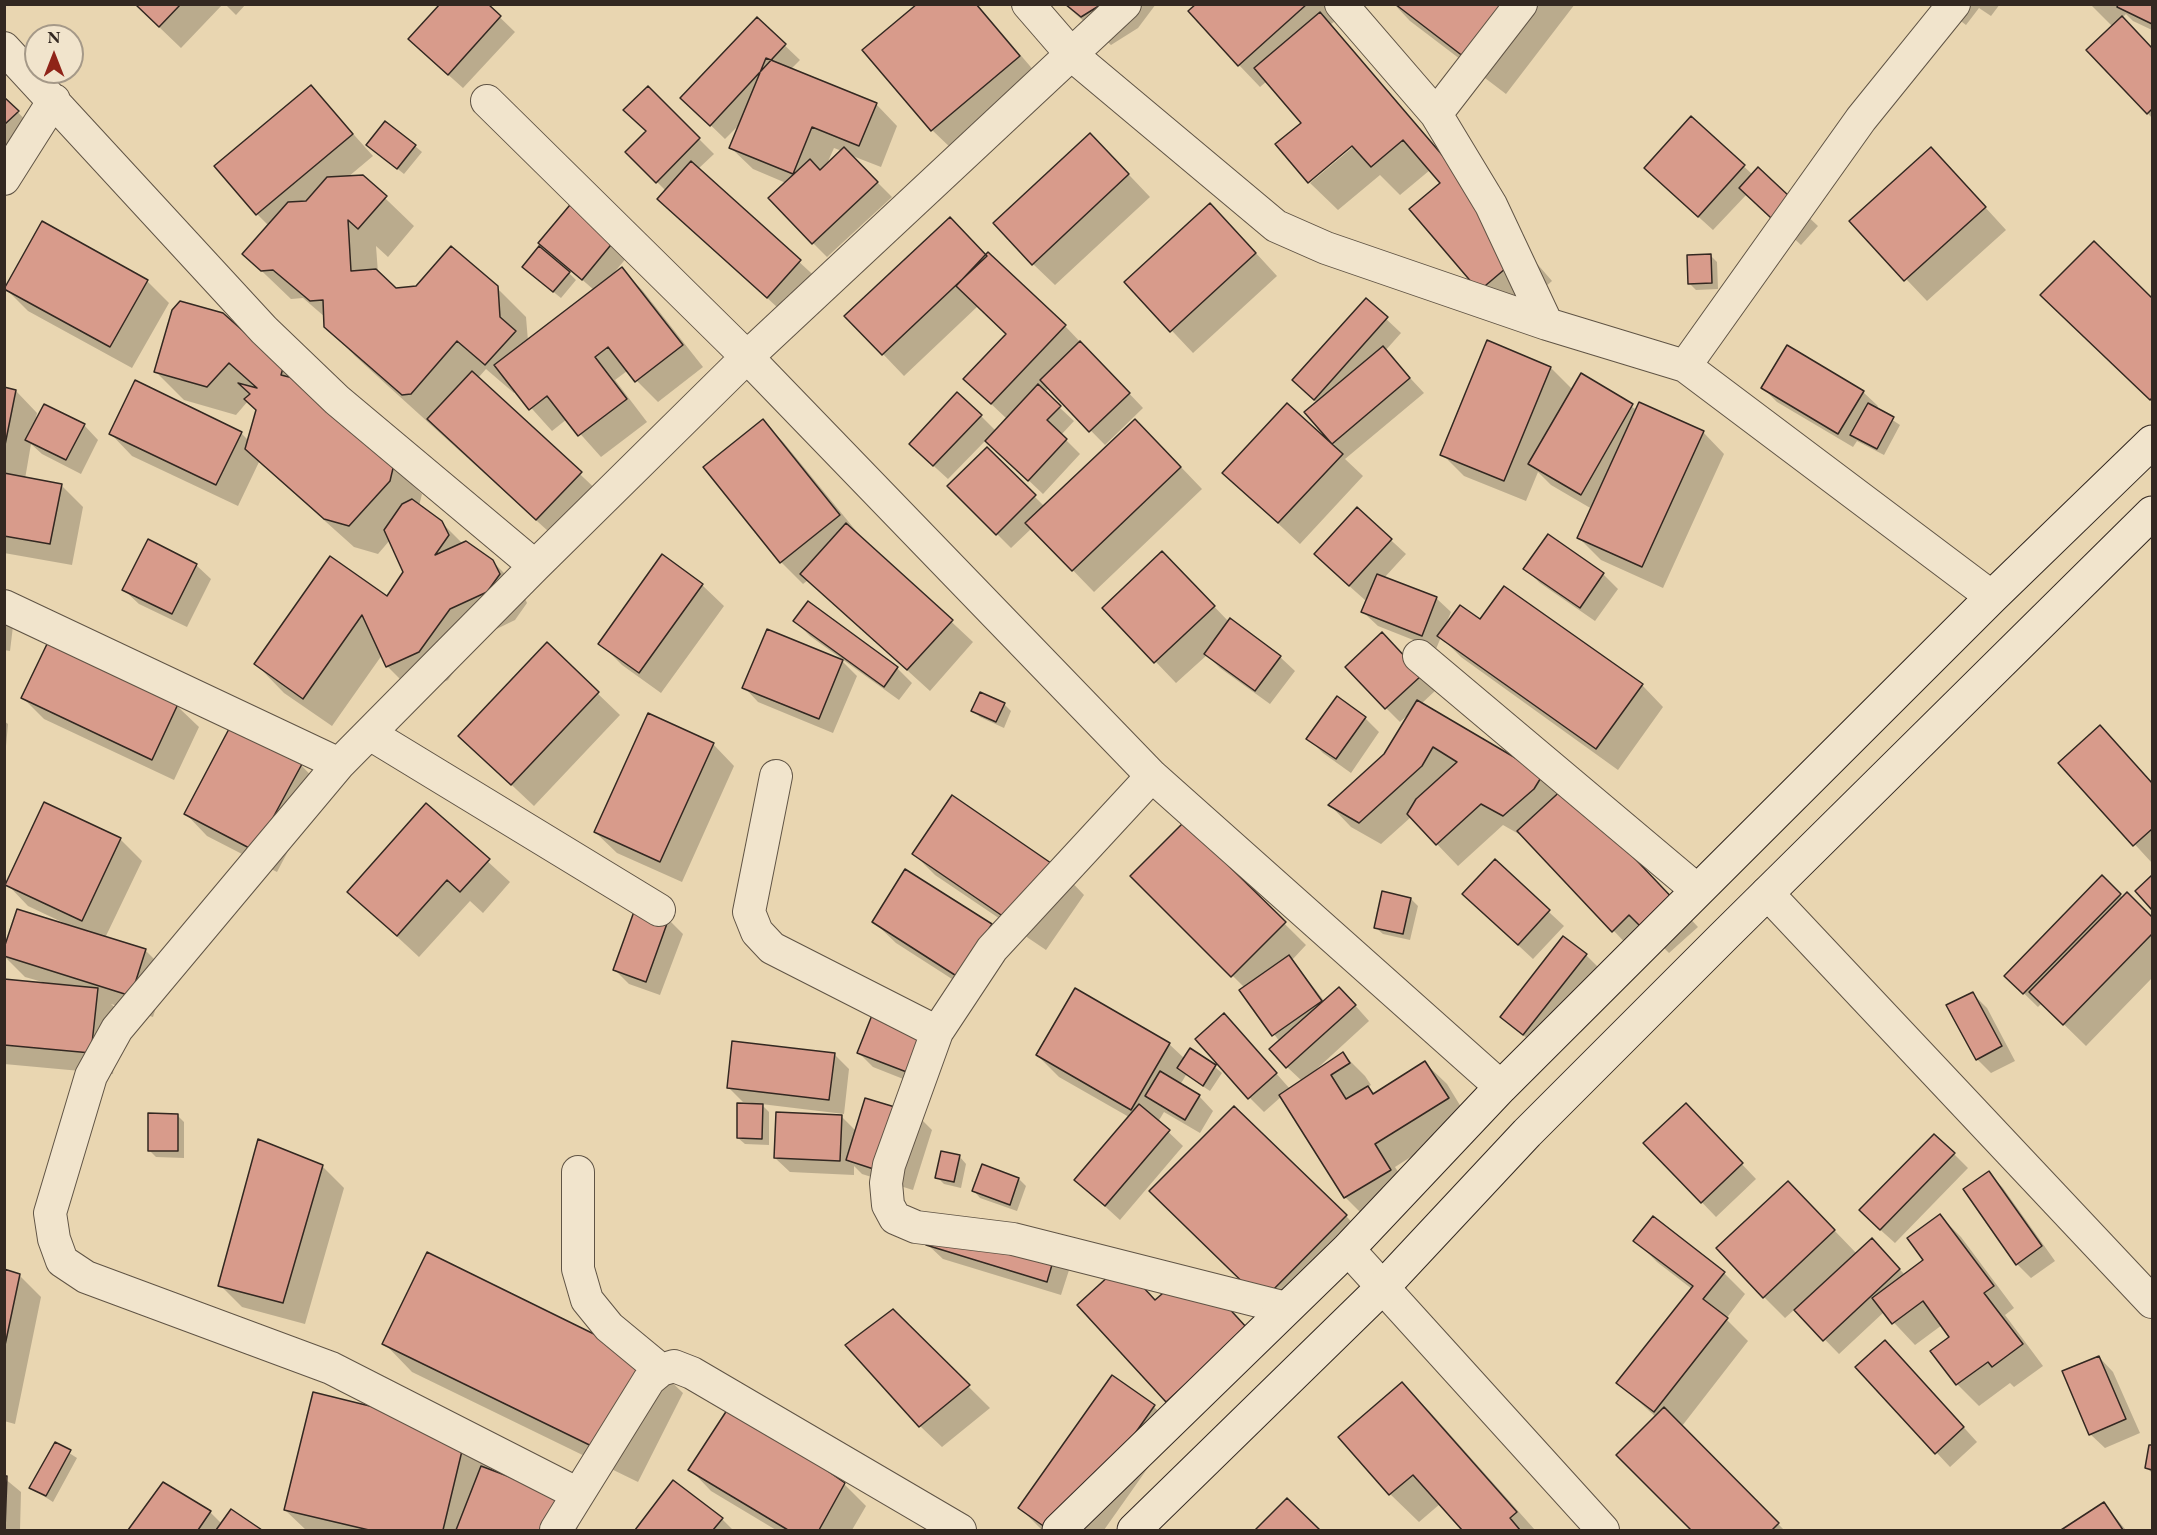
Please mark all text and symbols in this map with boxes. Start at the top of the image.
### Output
north arrow [24,24,84,84]
text: N [48,27,60,48]

